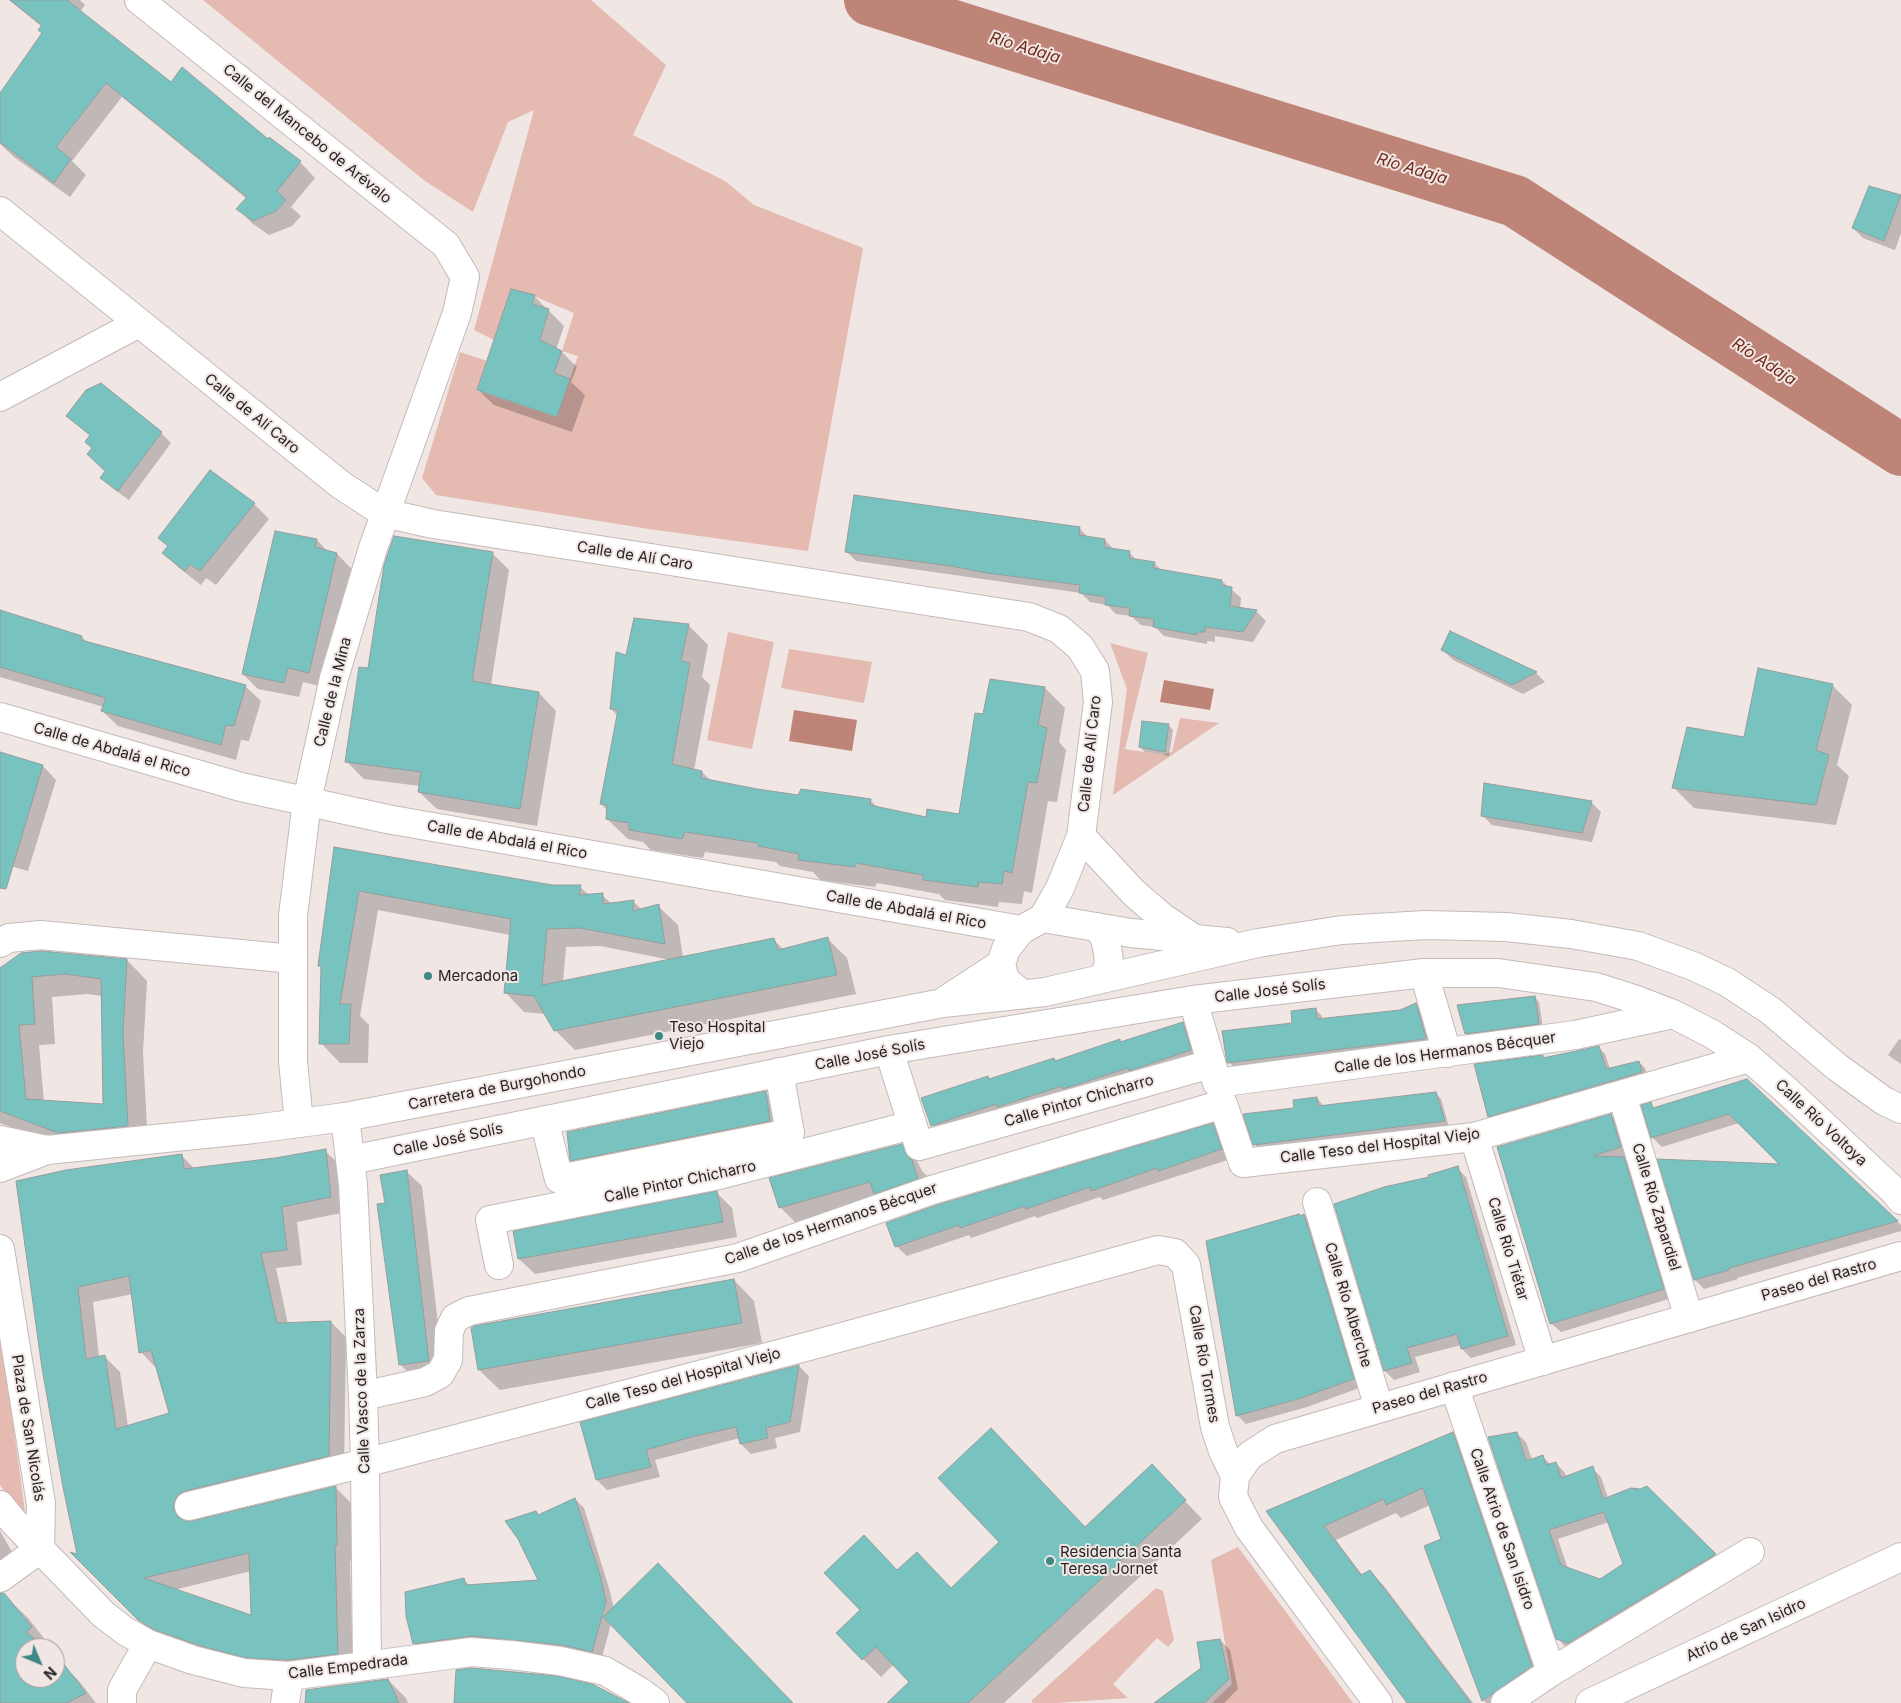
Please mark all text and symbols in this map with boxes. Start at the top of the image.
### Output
water label: Río Adaja [987,28,1063,68]
street label: Calle del Mancebo de Arévalo [219,60,395,208]
water label: Río Adaja [1374,149,1450,189]
water label: Río Adaja [1728,334,1800,390]
street label: Calle de Alí Caro [201,370,303,458]
street label: Calle de Alí Caro [576,538,694,574]
street label: Calle de la Mina [311,635,355,749]
street label: Calle de Alí Caro [1075,695,1105,813]
street label: Calle de Abdalá el Rico [31,719,193,781]
street label: Calle de Abdalá el Rico [425,817,589,863]
street label: Calle de Abdalá el Rico [824,887,988,933]
place label: Mercadona [438,967,518,985]
marker: Mercadona [422,970,434,982]
street label: Calle José Solís [1213,975,1327,1007]
place label: Teso Hospital Viejo [669,1018,765,1053]
street label: Calle de los Hermanos Bécquer [1333,1029,1557,1077]
marker: Teso Hospital Viejo [653,1030,665,1042]
street label: Calle José Solís [813,1035,927,1075]
street label: Carretera de Burgohondo [407,1062,587,1114]
street label: Calle Pintor Chicharro [1002,1071,1156,1131]
street label: Calle Río Voltoya [1771,1076,1871,1170]
street label: Calle José Solís [391,1120,505,1160]
street label: Calle Teso del Hospital Viejo [1279,1125,1481,1167]
street label: Calle Río Zapardiel [1628,1141,1684,1273]
street label: Calle Pintor Chicharro [602,1157,758,1207]
street label: Calle de los Hermanos Bécquer [722,1179,940,1269]
street label: Calle Río Tiétar [1484,1195,1532,1303]
street label: Calle Río Alberche [1320,1240,1376,1370]
street label: Paseo del Rastro [1759,1255,1879,1305]
street label: Calle Río Tormes [1185,1304,1223,1424]
street label: Calle Vasco de la Zarza [350,1308,374,1474]
street label: Calle Teso del Hospital Viejo [583,1344,783,1414]
street label: Plaza de San Nicolás [8,1353,48,1503]
street label: Paseo del Rastro [1370,1368,1490,1418]
street label: Calle Atrio de San Isidro [1466,1446,1538,1612]
place label: Residencia Santa Teresa Jornet [1060,1543,1182,1578]
marker: Residencia Santa Teresa Jornet [1044,1555,1056,1567]
street label: Atrio de San Isidro [1683,1594,1809,1666]
north arrow [15,1638,65,1688]
street label: Calle Empedrada [287,1651,409,1683]
text: N [40,1663,60,1683]

